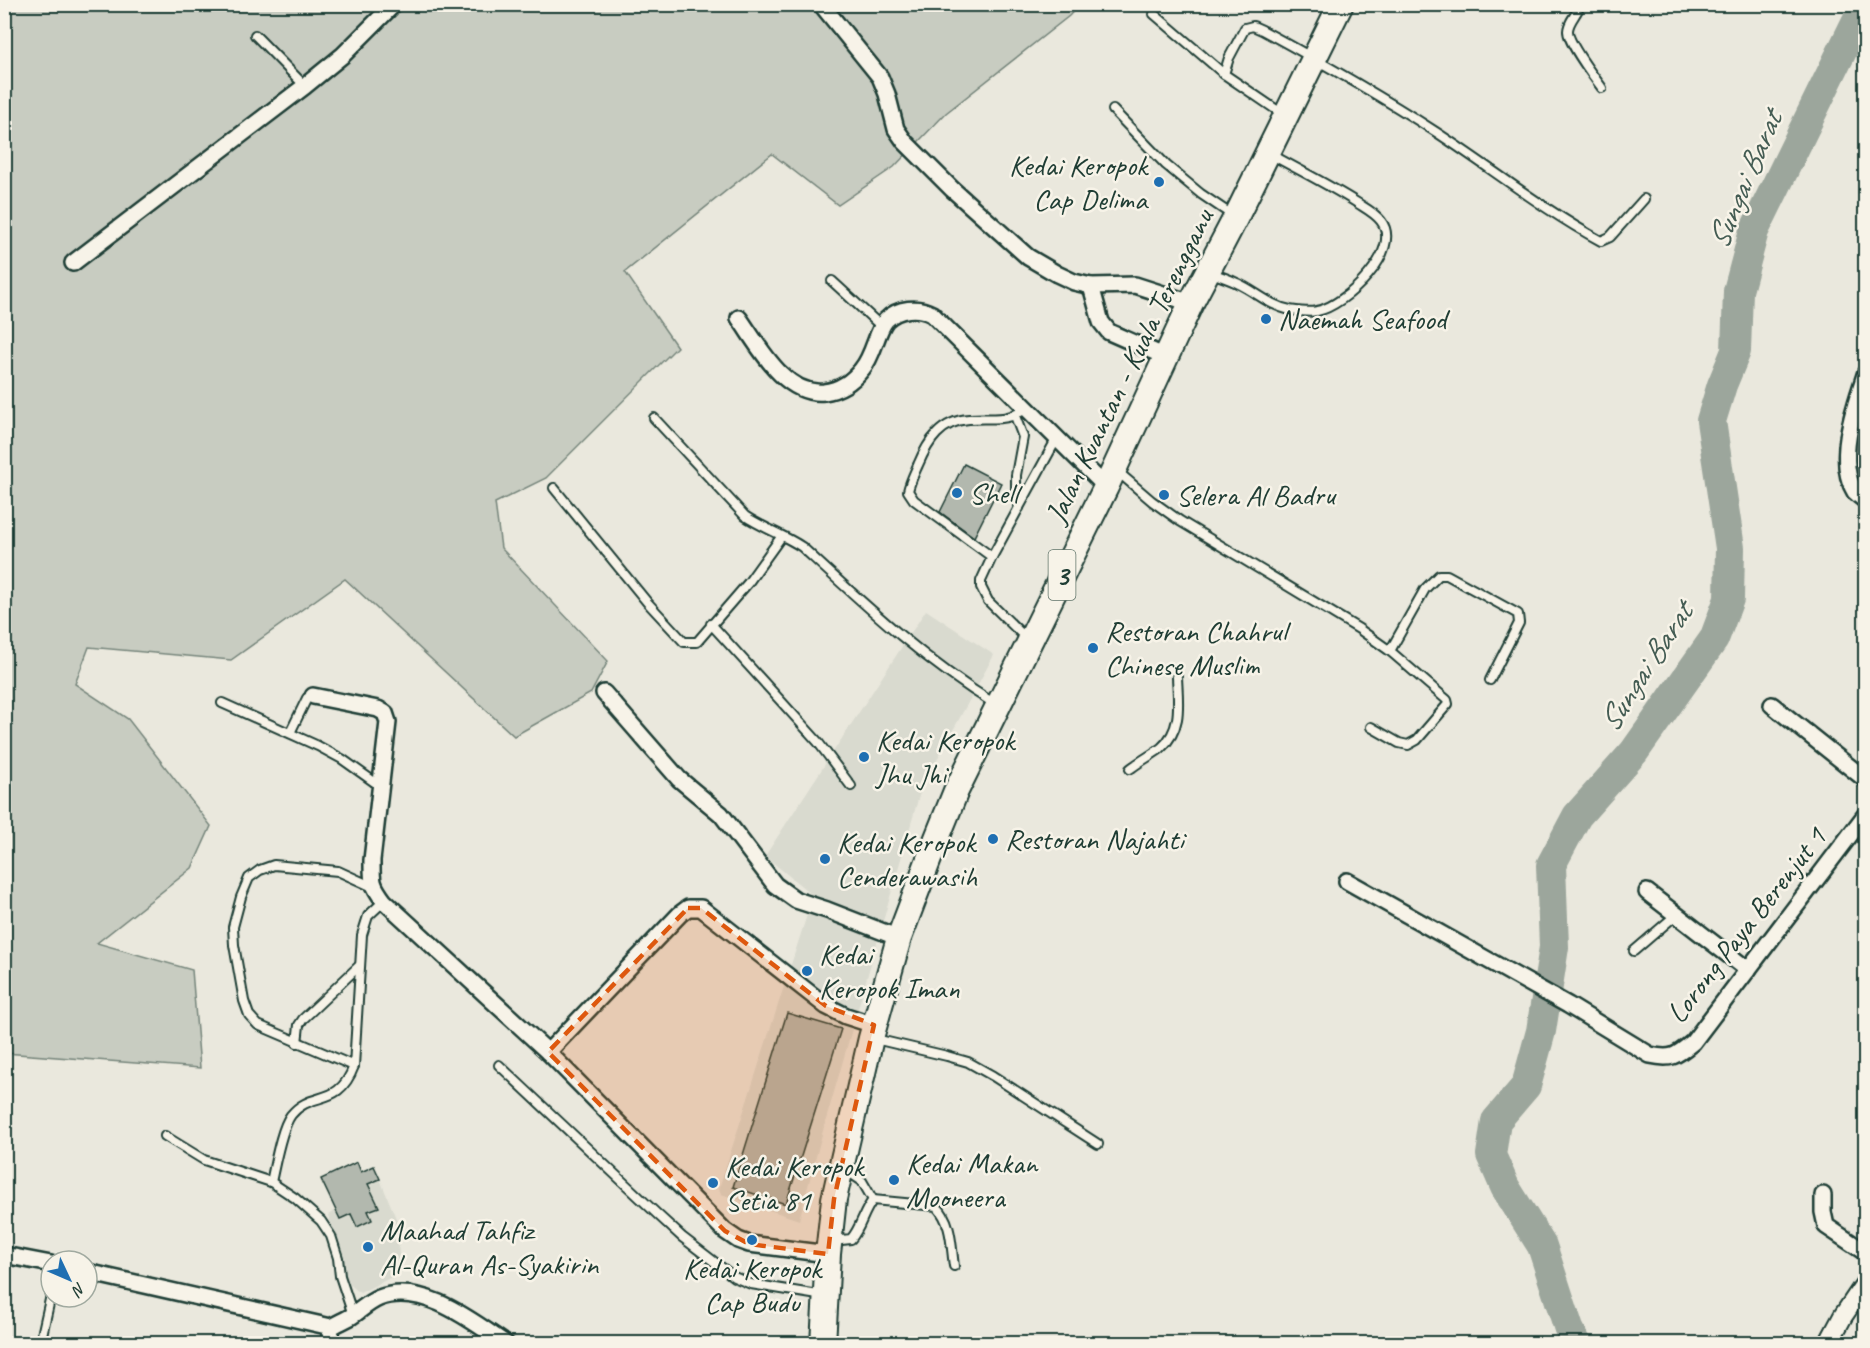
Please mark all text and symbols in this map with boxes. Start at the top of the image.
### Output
water label: Sungai Barat [1697,100,1794,255]
place label: Kedai Keropok Cap Delima [1009,146,1149,218]
marker: Kedai Keropok Cap Delima [1152,175,1166,189]
street label: Jalan Kuantan - Kuala Terengganu [1035,201,1223,531]
place label: Naemah Seafood [1278,300,1450,338]
marker: Naemah Seafood [1259,312,1273,326]
place label: Shell [969,474,1023,512]
place label: Selera Al Badru [1176,476,1337,514]
marker: Shell [950,486,964,500]
marker: Selera Al Badru [1157,488,1171,502]
road number: 3 [1048,550,1076,600]
water label: Sungai Barat [1589,590,1705,739]
place label: Restoran Chahrul Chinese Muslim [1105,612,1292,684]
marker: Restoran Chahrul Chinese Muslim [1086,641,1100,655]
place label: Kedai Keropok Jhu Jhi [874,721,1016,793]
marker: Kedai Keropok Jhu Jhi [857,750,871,764]
street label: Lorong Paya Berenjut 1 [1658,818,1835,1031]
place label: Restoran Najahti [1005,820,1187,858]
place label: Kedai Keropok Cenderawasih [837,823,978,895]
marker: Restoran Najahti [986,832,1000,846]
marker: Kedai Keropok Cenderawasih [818,852,832,866]
place label: Kedai Keropok Iman [819,935,960,1007]
marker: Kedai Keropok Iman [800,964,814,978]
place label: Kedai Makan Mooneera [906,1144,1039,1216]
place label: Kedai Keropok Setia 81 [725,1147,865,1219]
marker: Kedai Makan Mooneera [887,1173,901,1187]
marker: Kedai Keropok Setia 81 [706,1176,720,1190]
place label: Maahad Tahfiz Al-Quran As-Syakirin [380,1211,600,1283]
marker: Kedai Keropok Cap Budu [745,1233,759,1247]
marker: Maahad Tahfiz Al-Quran As-Syakirin [361,1240,375,1254]
north arrow [39,1249,99,1309]
place label: Kedai Keropok Cap Budu [683,1249,823,1321]
text: N [66,1278,90,1301]

